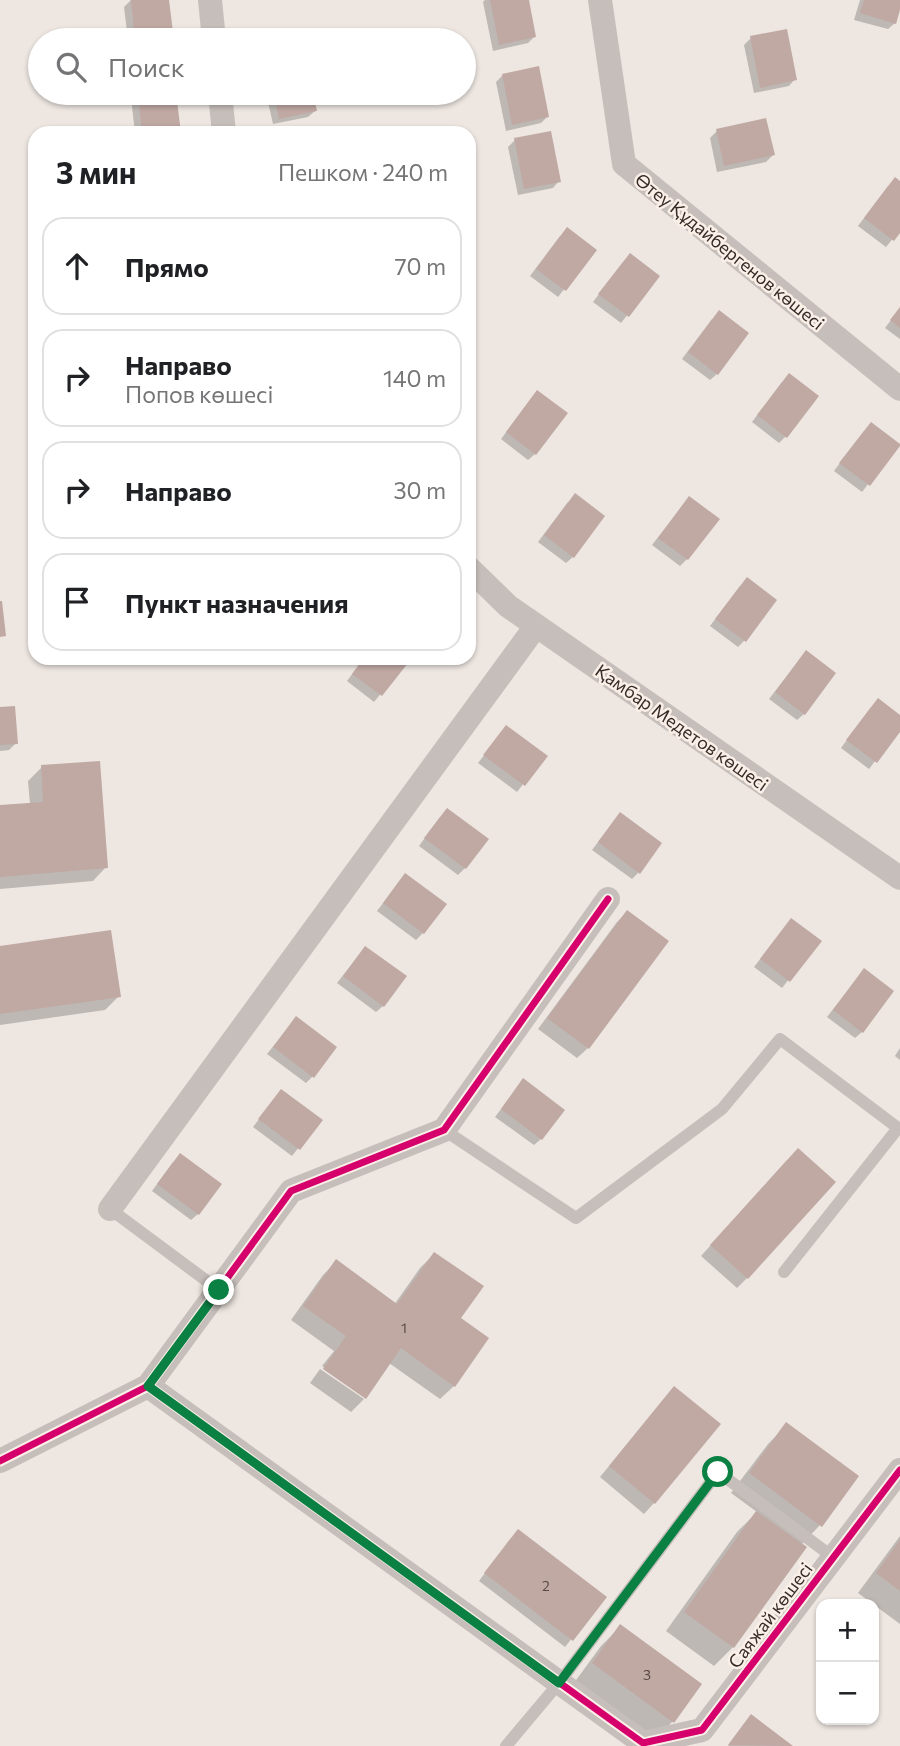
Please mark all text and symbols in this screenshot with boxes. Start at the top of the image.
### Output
search box [28,28,476,105]
icon: search [52,48,90,86]
text: Поиск [108,51,185,82]
text: 3 мин [56,153,136,190]
text: Пешком · 240 m [278,158,448,186]
street label: Өтеу Құдайбергенов көшесі [631,168,829,334]
icon: ahead [58,247,96,285]
text: Прямо [125,251,209,282]
text: 70 m [394,252,446,280]
text: Направо [125,349,232,380]
icon: right [58,359,96,397]
text: 140 m [383,364,446,392]
text: Попов көшесі [125,380,273,408]
icon: right [58,471,96,509]
text: Направо [125,475,232,506]
text: 30 m [393,476,446,504]
icon: arrive [58,583,96,621]
text: Пункт назначения [125,587,349,618]
street label: Қамбар Медетов көшесі [591,659,773,795]
route end [203,1274,234,1305]
house number: 1 [401,1319,407,1336]
route start [702,1456,733,1487]
street label: Саяжай көшесі [723,1558,817,1672]
house number: 2 [542,1577,550,1594]
map controls [816,1599,879,1725]
button: + [816,1599,879,1662]
button: − [816,1662,879,1725]
house number: 3 [643,1666,651,1683]

